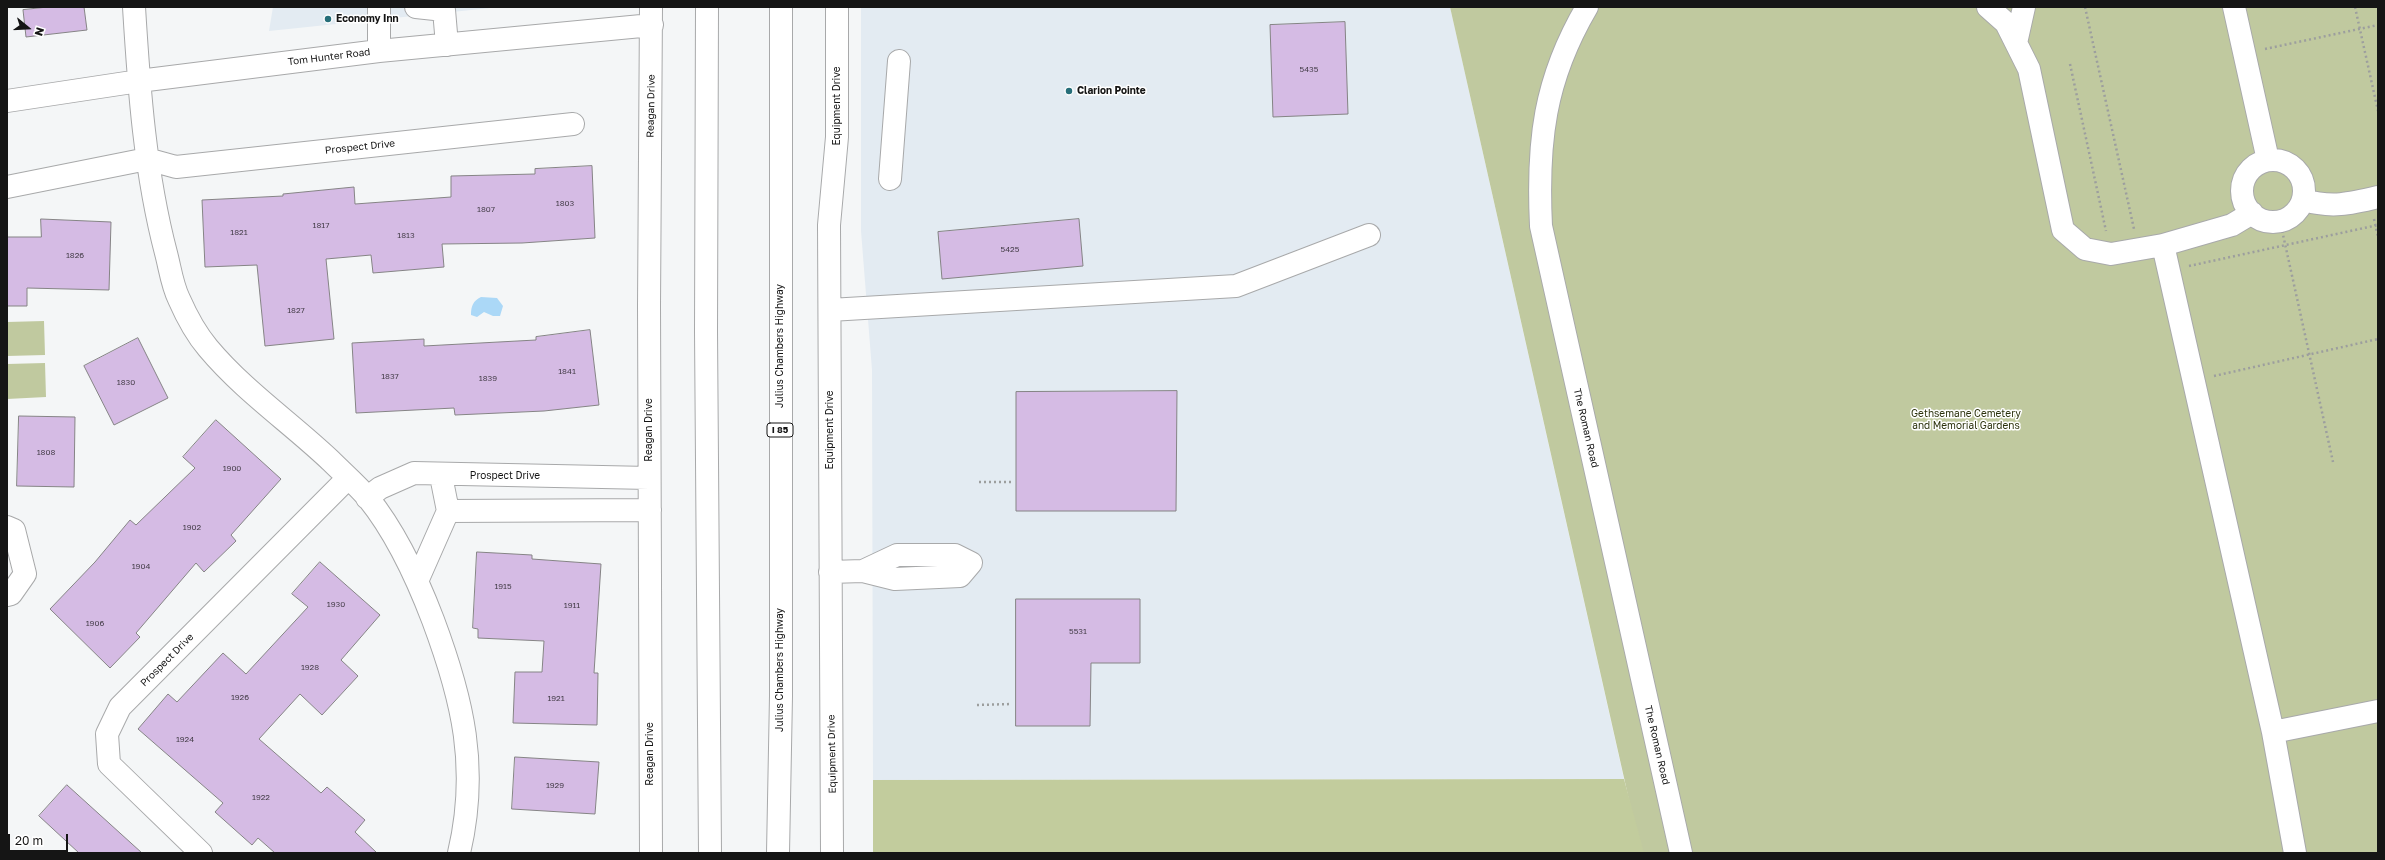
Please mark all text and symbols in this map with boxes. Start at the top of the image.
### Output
north arrow [8,8,48,48]
place label: Economy Inn [336,13,399,25]
marker: Economy Inn [323,14,333,24]
text: N [32,26,47,38]
street label: Tom Hunter Road [287,46,371,68]
house number: 5435 [1300,64,1318,74]
street label: Equipment Drive [831,66,843,146]
street label: Reagan Drive [644,74,658,138]
place label: Clarion Pointe [1077,85,1146,97]
marker: Clarion Pointe [1064,86,1074,96]
street label: Prospect Drive [324,137,396,157]
house number: 1803 [556,198,574,208]
house number: 1807 [477,204,495,214]
house number: 1817 [313,220,329,230]
house number: 1821 [230,227,248,237]
house number: 1813 [397,230,415,240]
house number: 5425 [1001,244,1019,254]
house number: 1826 [66,250,84,260]
street label: Julius Chambers Highway [774,284,786,408]
house number: 1827 [287,305,305,315]
house number: 1841 [558,366,576,376]
house number: 1837 [381,371,399,381]
house number: 1839 [479,373,497,383]
house number: 1830 [117,377,135,387]
street label: The Roman Road [1571,387,1601,469]
street label: Equipment Drive [824,390,836,470]
street label: Reagan Drive [643,398,655,462]
park label: Gethsemane Cemetery and Memorial Gardens [1911,408,2021,432]
road number: I 85 [767,423,793,437]
house number: 1808 [37,447,55,457]
house number: 1900 [223,463,241,473]
street label: Prospect Drive [470,470,540,482]
house number: 1902 [183,522,201,532]
house number: 1904 [132,561,150,571]
house number: 1915 [494,581,512,591]
house number: 1930 [327,599,345,609]
house number: 1911 [564,600,580,610]
street label: Julius Chambers Highway [774,608,786,732]
house number: 1906 [86,618,104,628]
house number: 5531 [1069,626,1087,636]
street label: Prospect Drive [138,631,196,689]
house number: 1928 [301,662,319,672]
house number: 1926 [231,692,249,702]
house number: 1921 [547,693,565,703]
street label: The Roman Road [1642,704,1672,786]
street label: Equipment Drive [825,714,839,794]
street label: Reagan Drive [644,722,656,786]
house number: 1924 [176,734,194,744]
house number: 1929 [546,780,564,790]
house number: 1922 [252,792,270,802]
scale bar [10,826,70,852]
text: 20 m [15,833,43,848]

